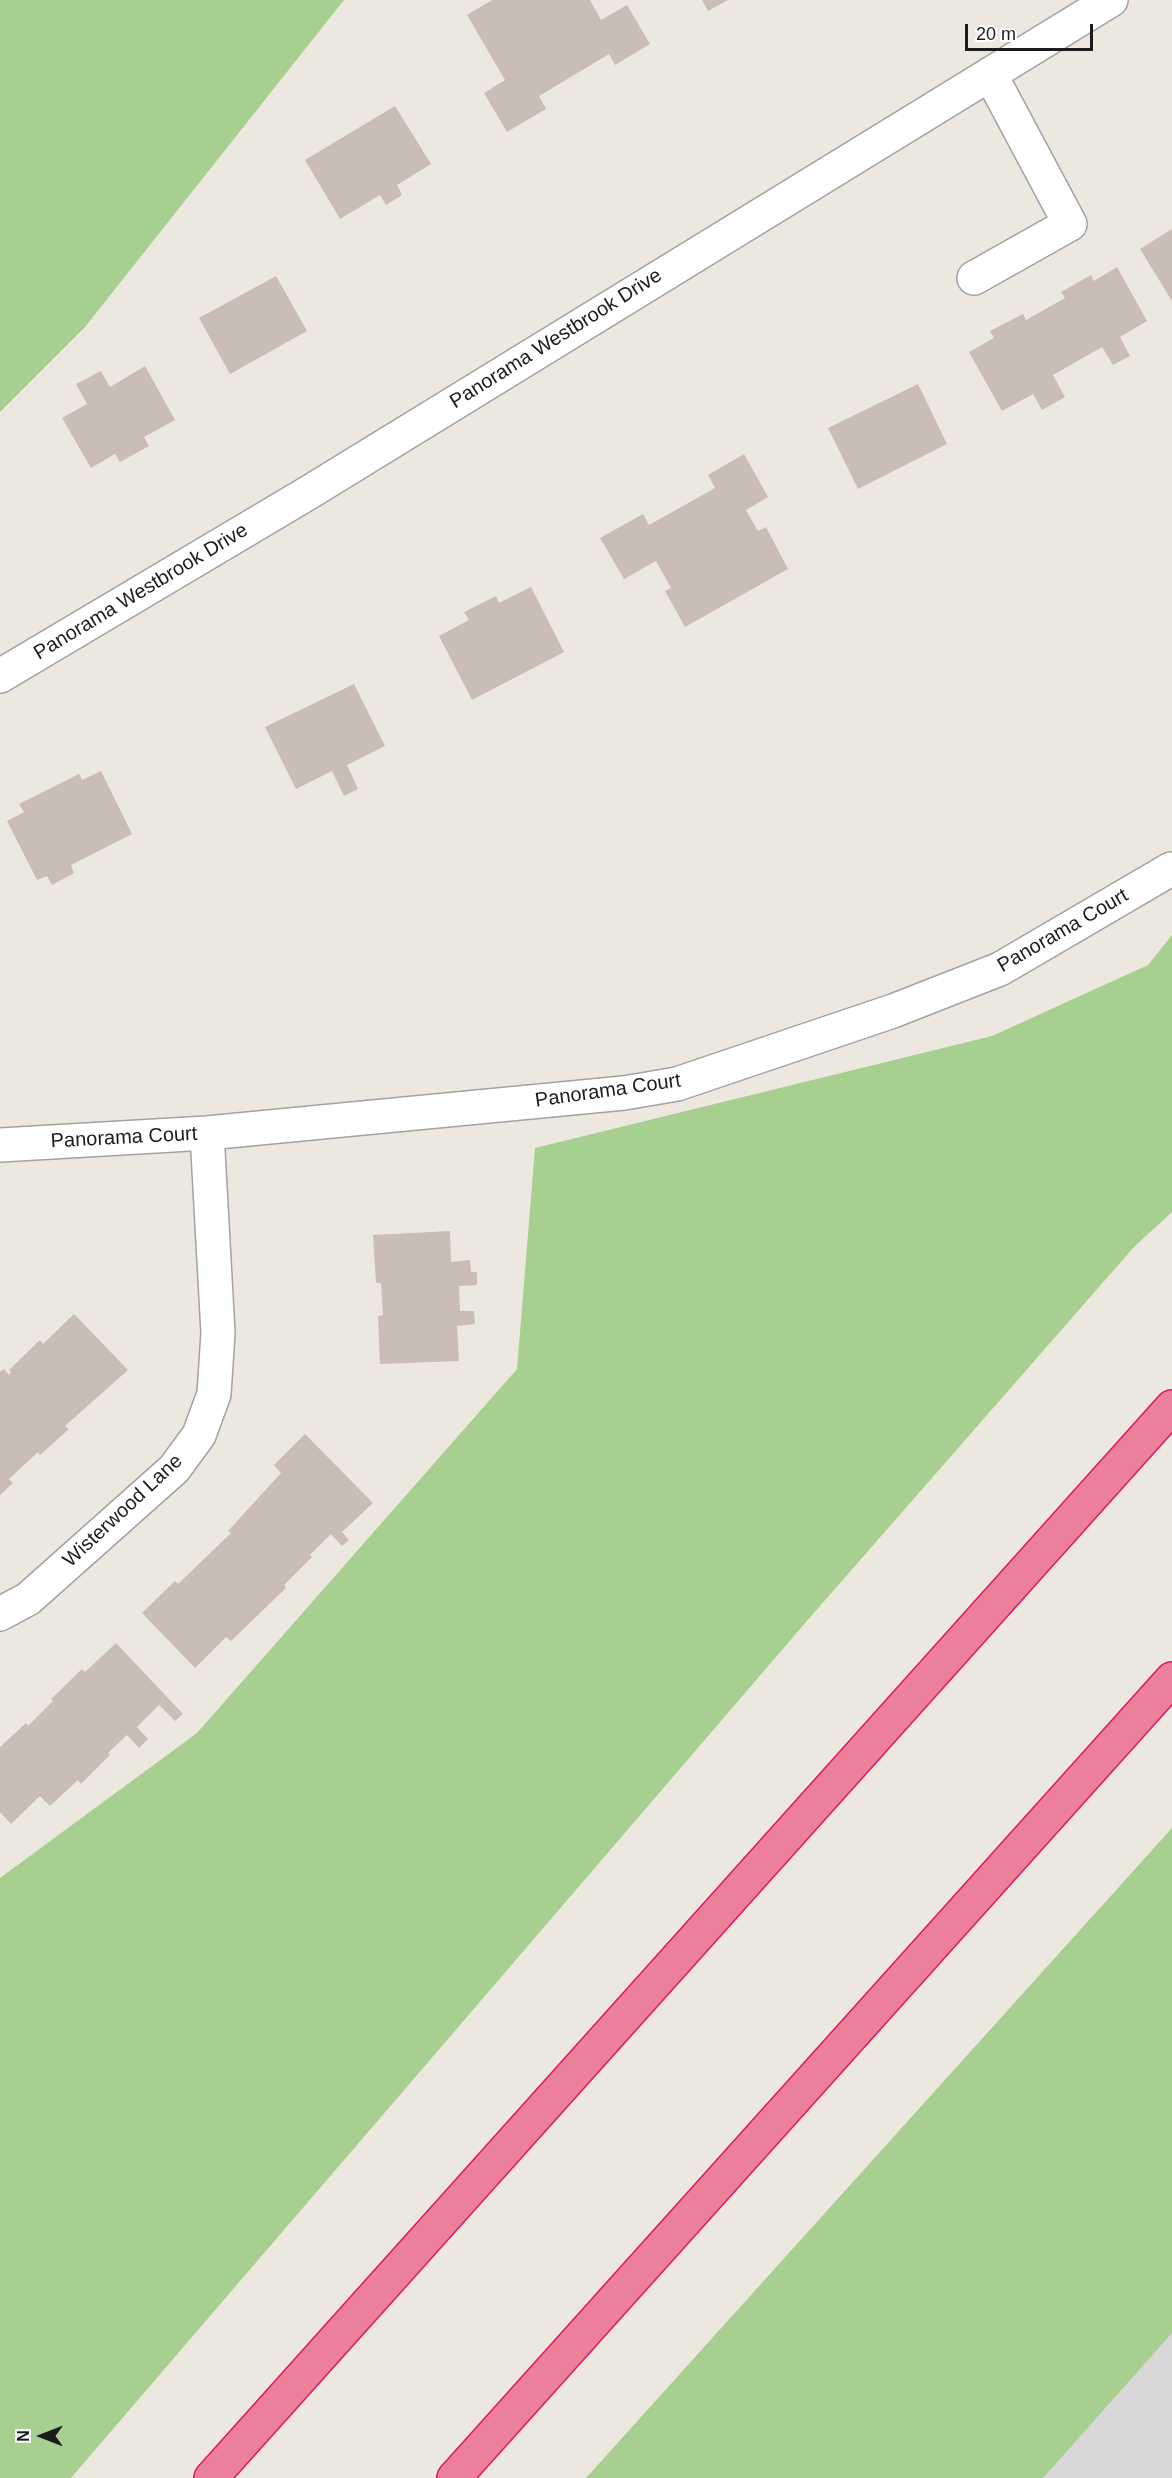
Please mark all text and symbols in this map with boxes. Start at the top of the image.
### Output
scale bar [968,12,1096,50]
text: 20 m [976,24,1016,44]
street label: Panorama Westbrook Drive [446,264,666,414]
street label: Panorama Westbrook Drive [30,519,252,665]
street label: Panorama Court [993,884,1133,978]
street label: Panorama Court [534,1069,682,1113]
street label: Panorama Court [50,1122,198,1154]
street label: Wisterwood Lane [58,1450,188,1572]
north arrow [12,2406,72,2466]
text: N [15,2430,32,2442]

